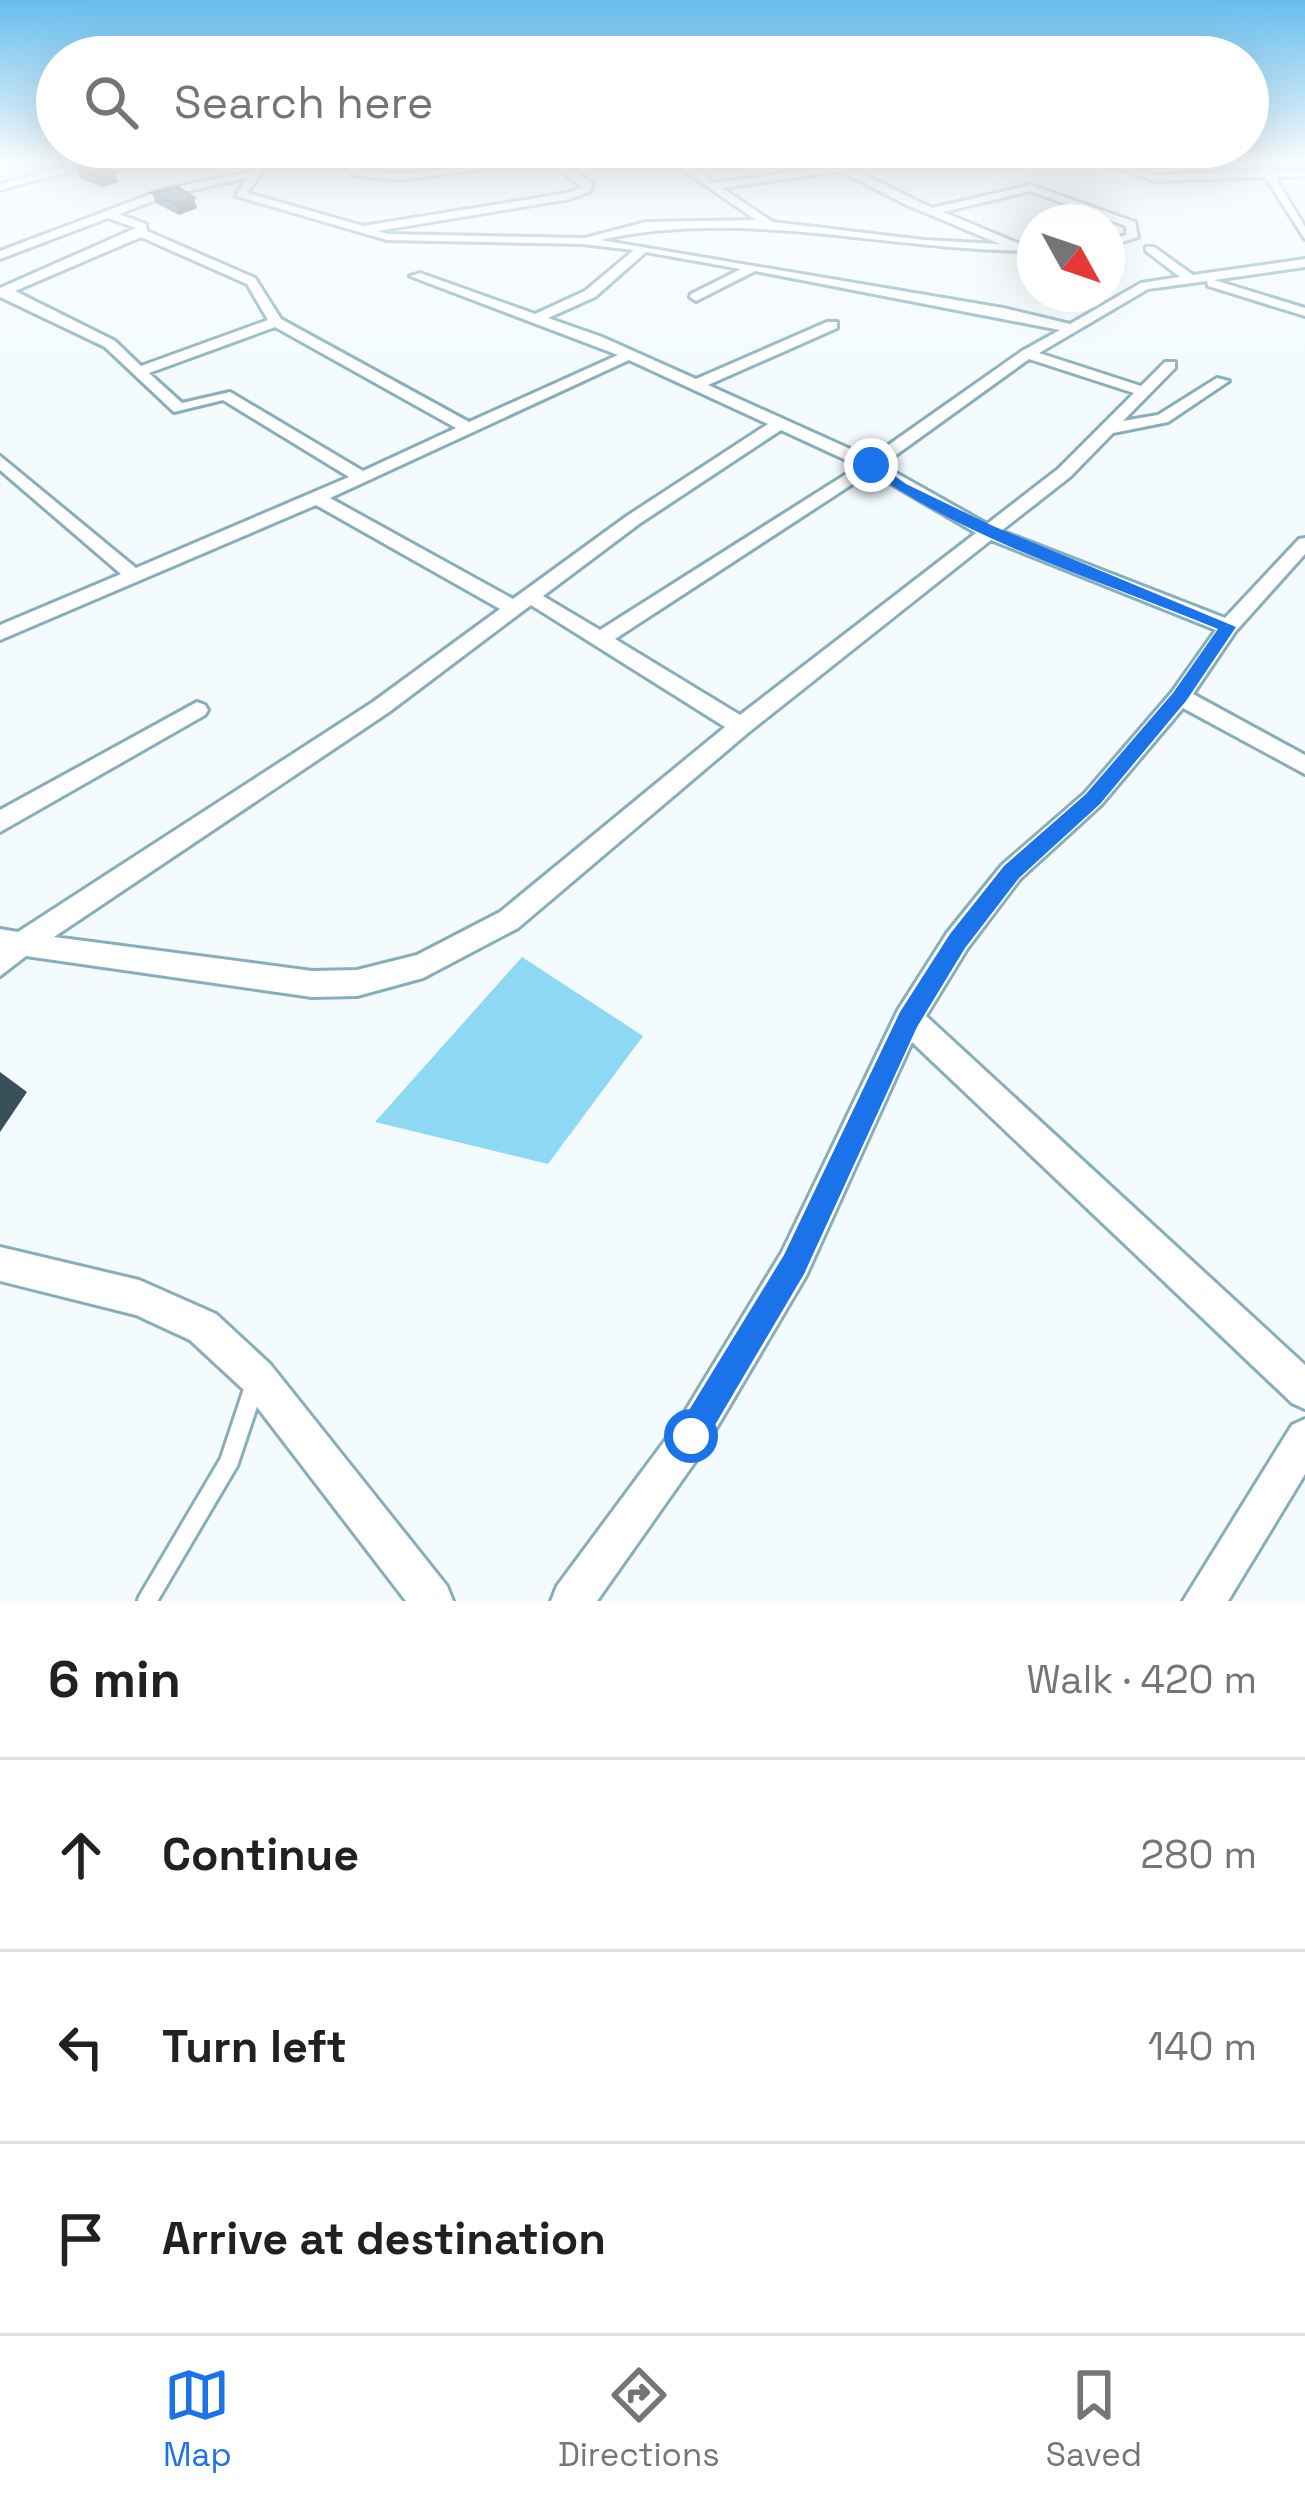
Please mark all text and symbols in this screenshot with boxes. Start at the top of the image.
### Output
search box [36,36,1269,168]
icon: search [78,69,144,135]
text: Search here [174,74,433,131]
north arrow [1017,204,1125,312]
route end [844,438,898,492]
route start [664,1409,718,1463]
text: 6 min [48,1647,181,1712]
text: Walk · 420 m [1027,1655,1257,1704]
icon: ahead [48,1822,114,1888]
text: Continue [162,1826,359,1883]
text: 280 m [1141,1830,1257,1879]
icon: left [48,2014,114,2080]
text: Turn left [162,2018,347,2075]
text: 140 m [1148,2022,1257,2071]
icon: arrive [48,2206,114,2272]
text: Arrive at destination [162,2210,606,2267]
tab: Map [163,2362,232,2476]
tab: Directions [558,2362,720,2476]
tab: Saved [1046,2362,1142,2476]

